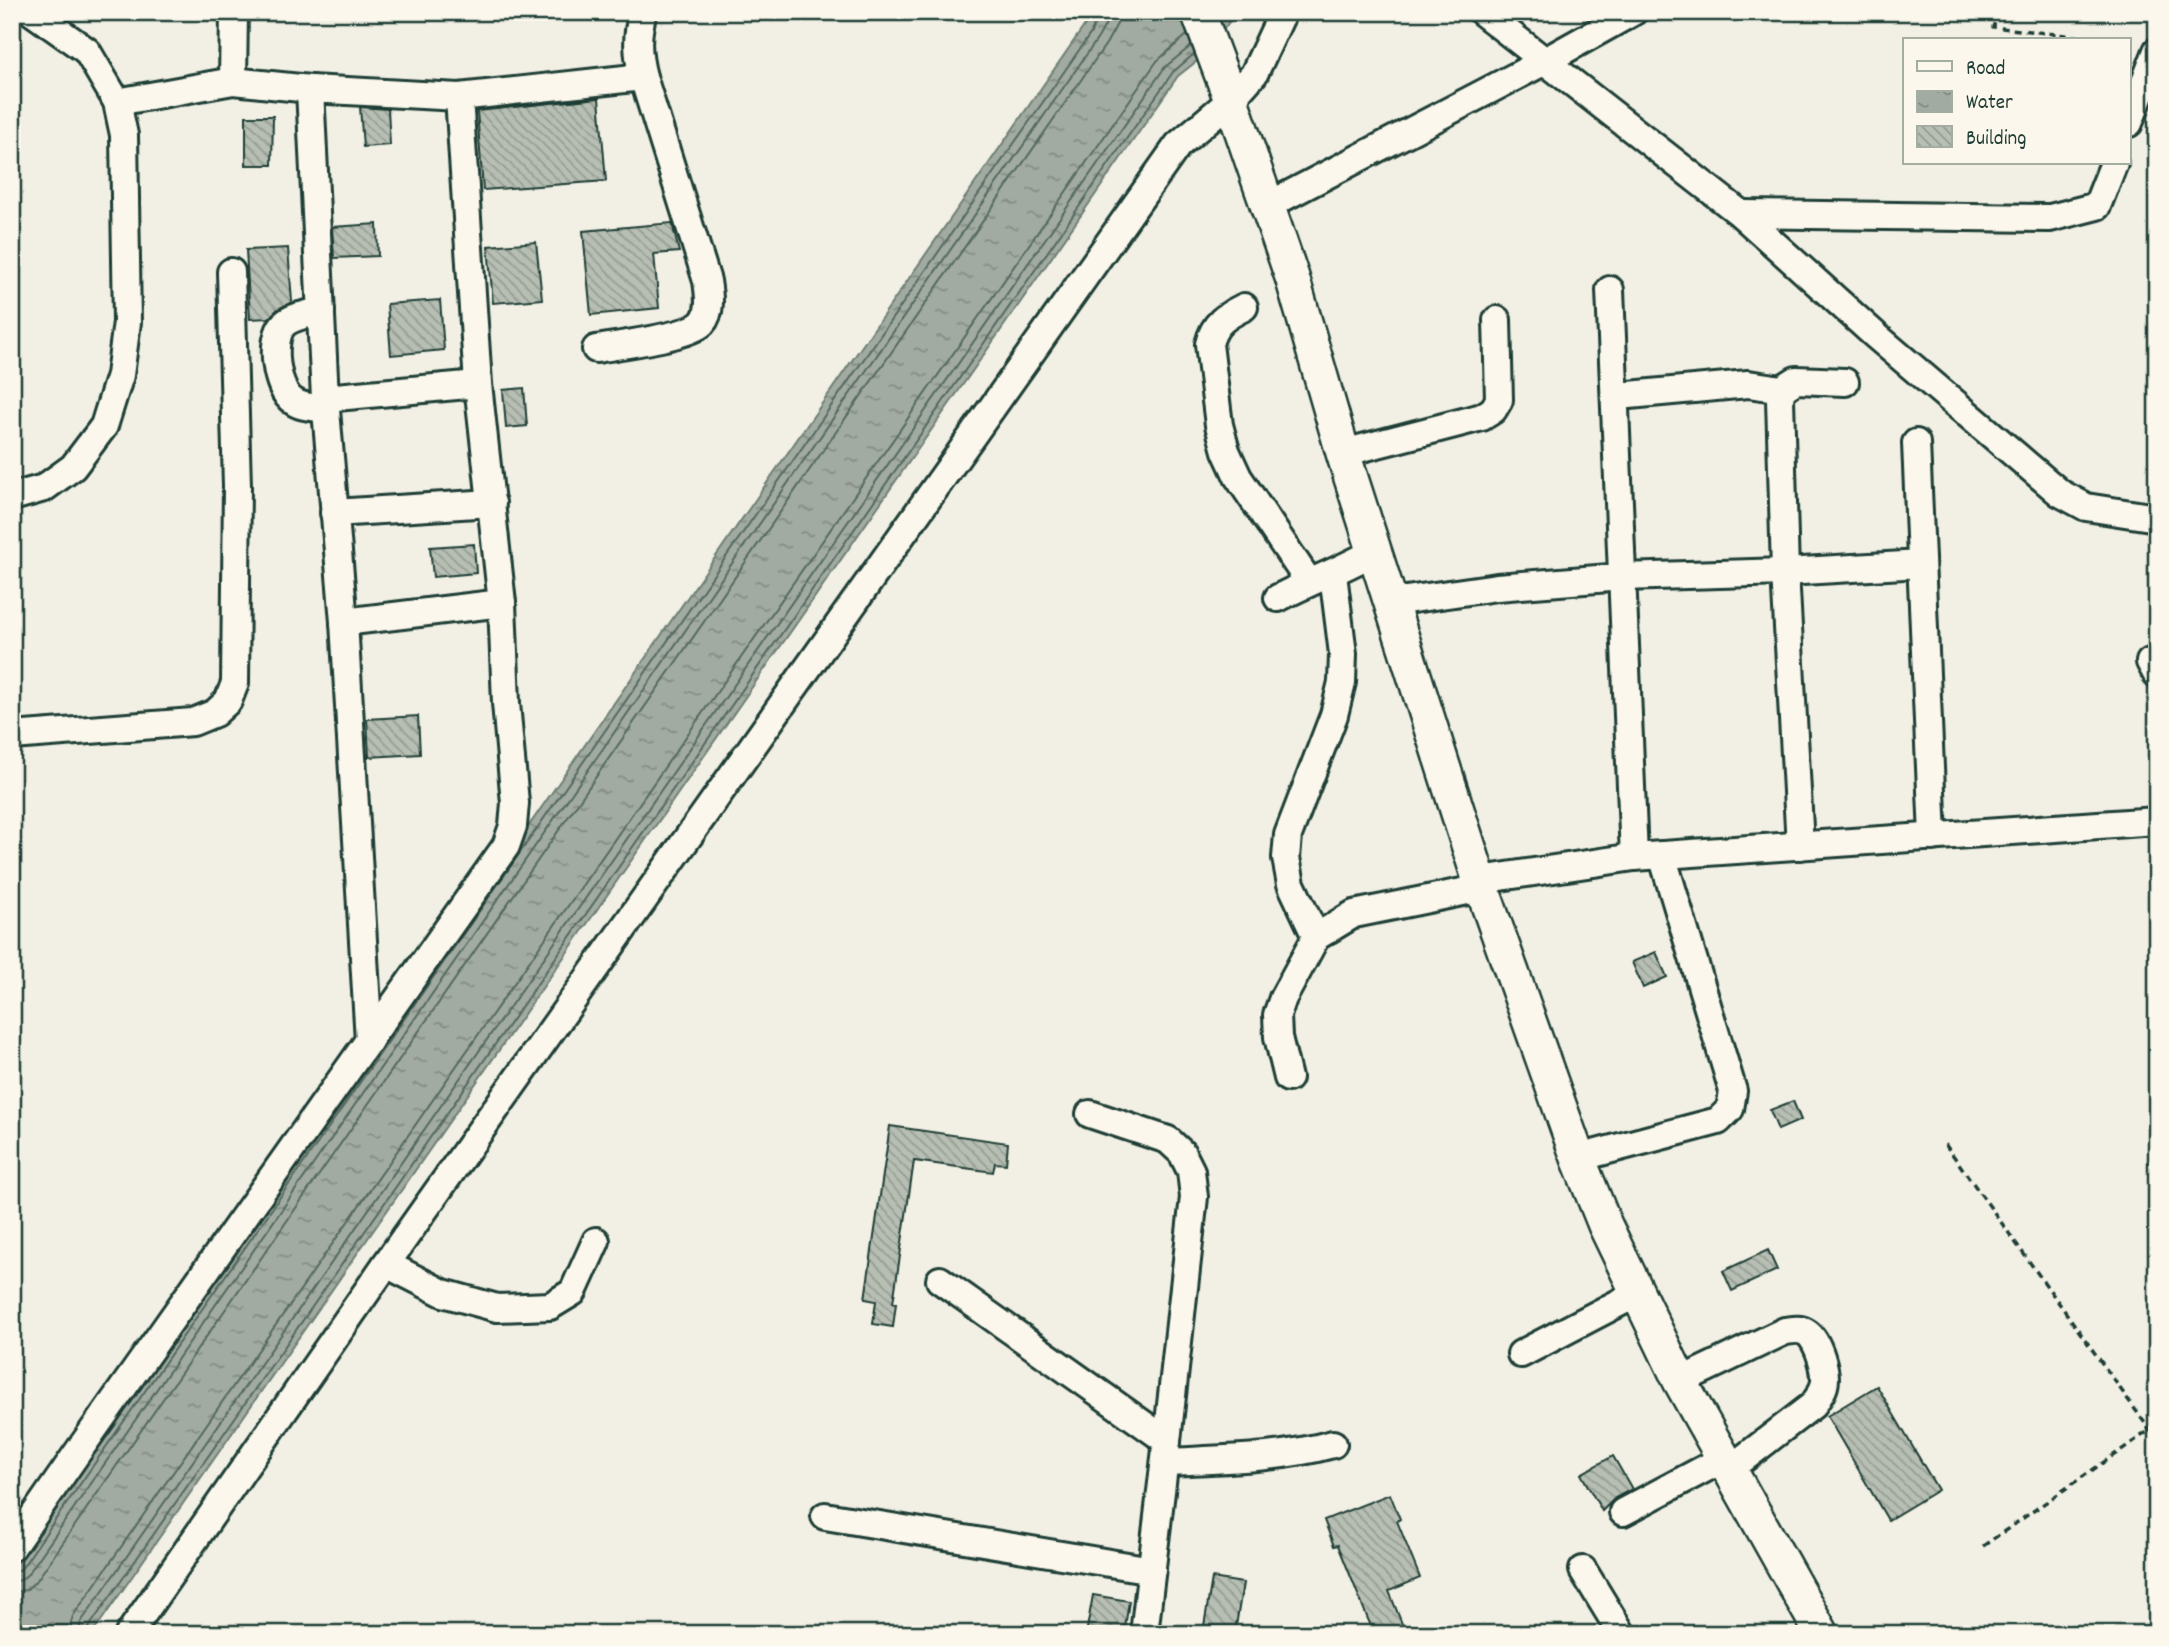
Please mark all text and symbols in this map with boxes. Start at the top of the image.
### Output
legend [1903,38,2130,164]
text: Road [1966,55,2005,85]
text: Water [1966,89,2013,119]
text: Building [1966,125,2026,155]

